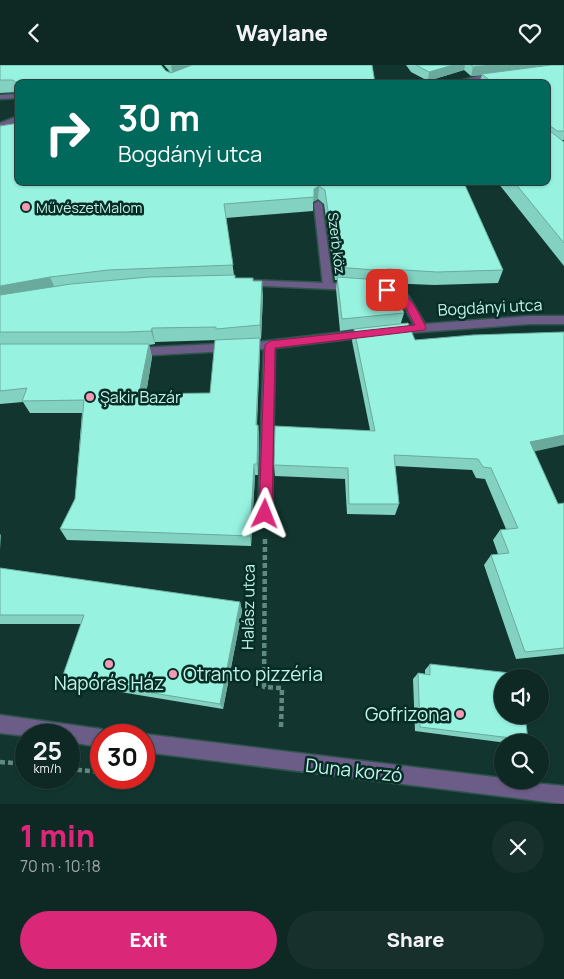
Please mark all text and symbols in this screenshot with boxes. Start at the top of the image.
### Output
text: Waylane [236,18,328,48]
icon: back [20,19,48,47]
icon: heart [516,19,544,47]
text: 30 m [118,94,200,142]
icon: right [35,100,100,165]
text: Bogdányi utca [118,139,262,169]
place label: MűvészetMalom [36,198,142,217]
marker: MűvészetMalom [20,201,32,213]
street label: Szerb köz [324,211,350,275]
pin [366,269,408,311]
icon: arrive [373,276,401,304]
street label: Bogdányi utca [437,293,543,321]
place label: Şakir Bazár [100,386,181,408]
marker: Şakir Bazár [84,391,96,403]
position arrow [238,487,290,539]
street label: Halász utca [236,564,260,650]
marker: Napórás Ház [103,658,115,670]
place label: Otranto pizzéria [183,661,323,687]
marker: Otranto pizzéria [167,668,179,680]
map controls [494,669,549,789]
button: sound [494,669,549,724]
place label: Napórás Ház [54,670,164,696]
place label: Gofrizona [365,701,450,727]
marker: Gofrizona [454,708,466,720]
speed limit sign: 30 [90,724,155,789]
text: 25 [33,733,62,768]
button: search [494,734,549,789]
street label: Duna korzó [304,752,404,788]
text: km/h [34,760,61,777]
text: 1 min [20,815,95,856]
button: close [492,821,544,873]
text: 70 m · 10:18 [20,855,101,877]
button: Exit [20,911,277,969]
button: Share [287,911,544,969]

